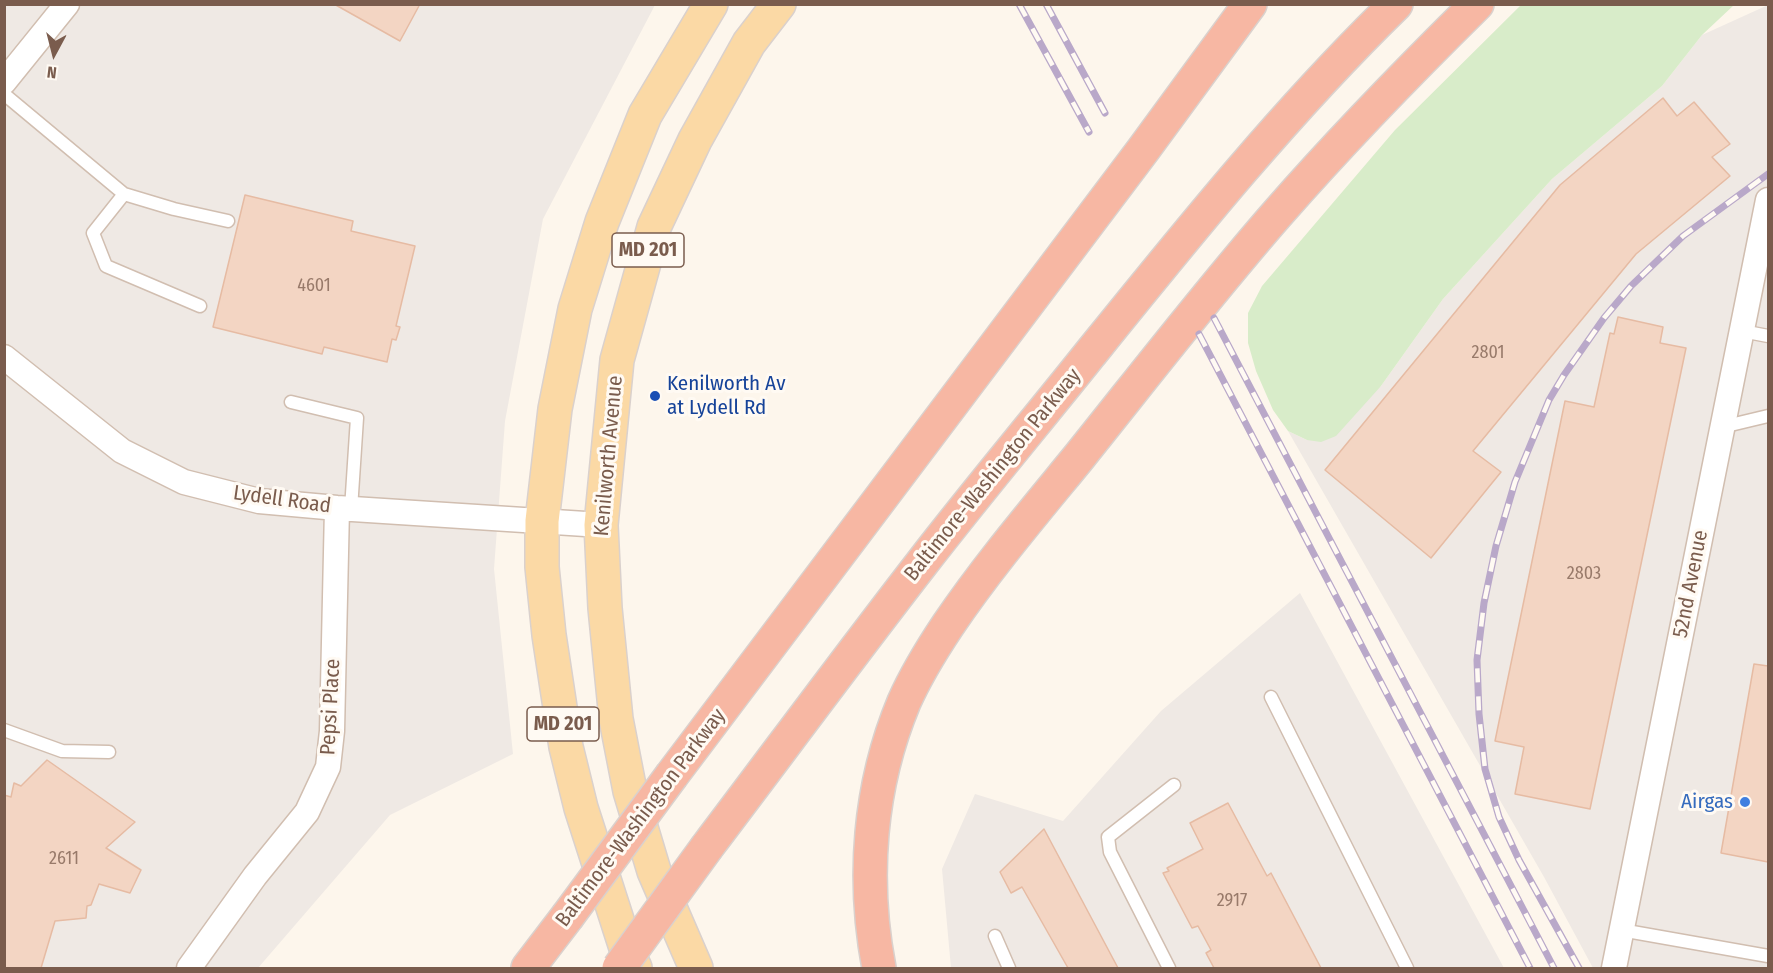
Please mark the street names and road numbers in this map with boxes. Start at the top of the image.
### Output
road number: MD 201 [612,233,684,267]
street label: Baltimore-Washington Parkway [899,363,1087,587]
street label: Kenilworth Avenue [589,375,629,537]
street label: Lydell Road [232,481,332,519]
street label: 52nd Avenue [1668,528,1714,640]
street label: Pepsi Place [316,658,346,756]
street label: Baltimore-Washington Parkway [551,704,731,932]
road number: MD 201 [527,707,599,741]

